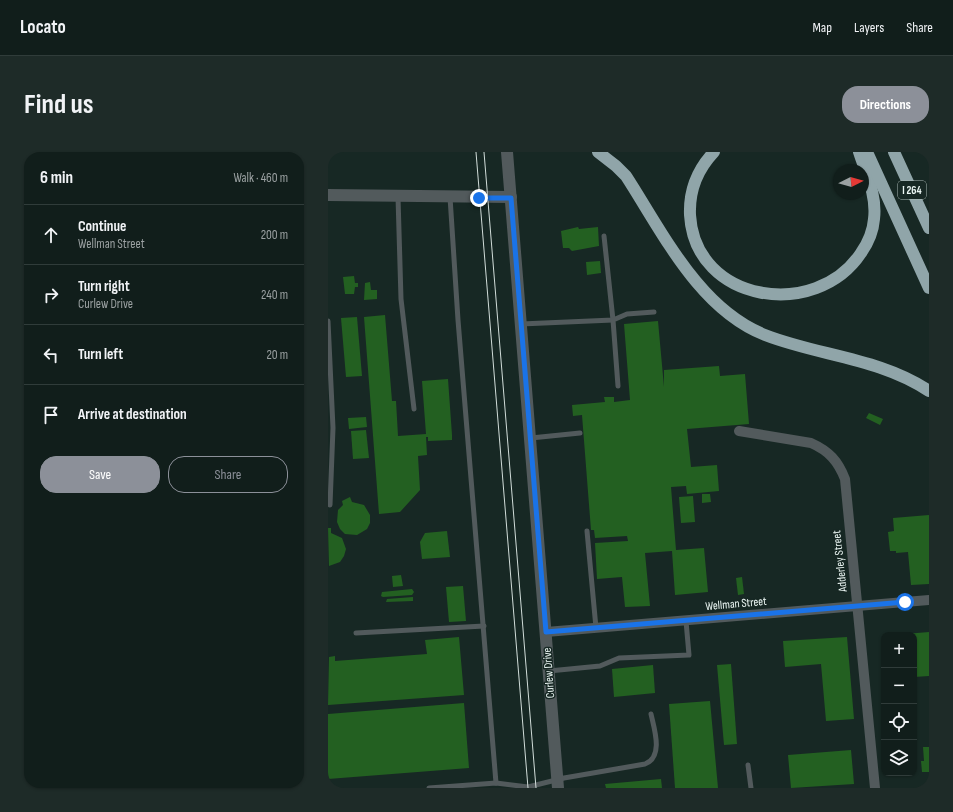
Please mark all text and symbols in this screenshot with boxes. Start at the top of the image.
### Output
text: Locato [20,16,66,39]
text: Map [812,19,832,36]
text: Layers [854,19,884,36]
text: Share [906,19,933,36]
button: Directions [842,86,929,123]
text: Find us [24,88,93,121]
north arrow [833,164,869,200]
text: 6 min [40,168,73,188]
text: Walk · 460 m [233,170,288,186]
road number: I 264 [898,181,926,199]
route end [470,189,488,207]
text: Continue [78,217,127,236]
icon: ahead [40,224,62,246]
text: 200 m [261,227,288,243]
text: Wellman Street [78,236,145,252]
text: Turn right [78,277,130,296]
icon: right [40,284,62,306]
text: 240 m [261,287,288,303]
text: Curlew Drive [78,296,133,312]
icon: left [40,344,62,366]
text: Turn left [78,345,123,364]
text: 20 m [266,347,288,363]
icon: arrive [40,404,62,426]
text: Arrive at destination [78,405,187,424]
button: Save [40,456,160,493]
button: Share [168,456,288,493]
street label: Adderley Street [829,529,851,594]
route start [896,593,914,611]
street label: Wellman Street [705,594,768,614]
map controls [881,632,917,776]
button: + [881,632,917,668]
street label: Curlew Drive [540,647,558,699]
button: − [881,668,917,704]
button: locate [881,704,917,740]
button: layers [881,740,917,776]

